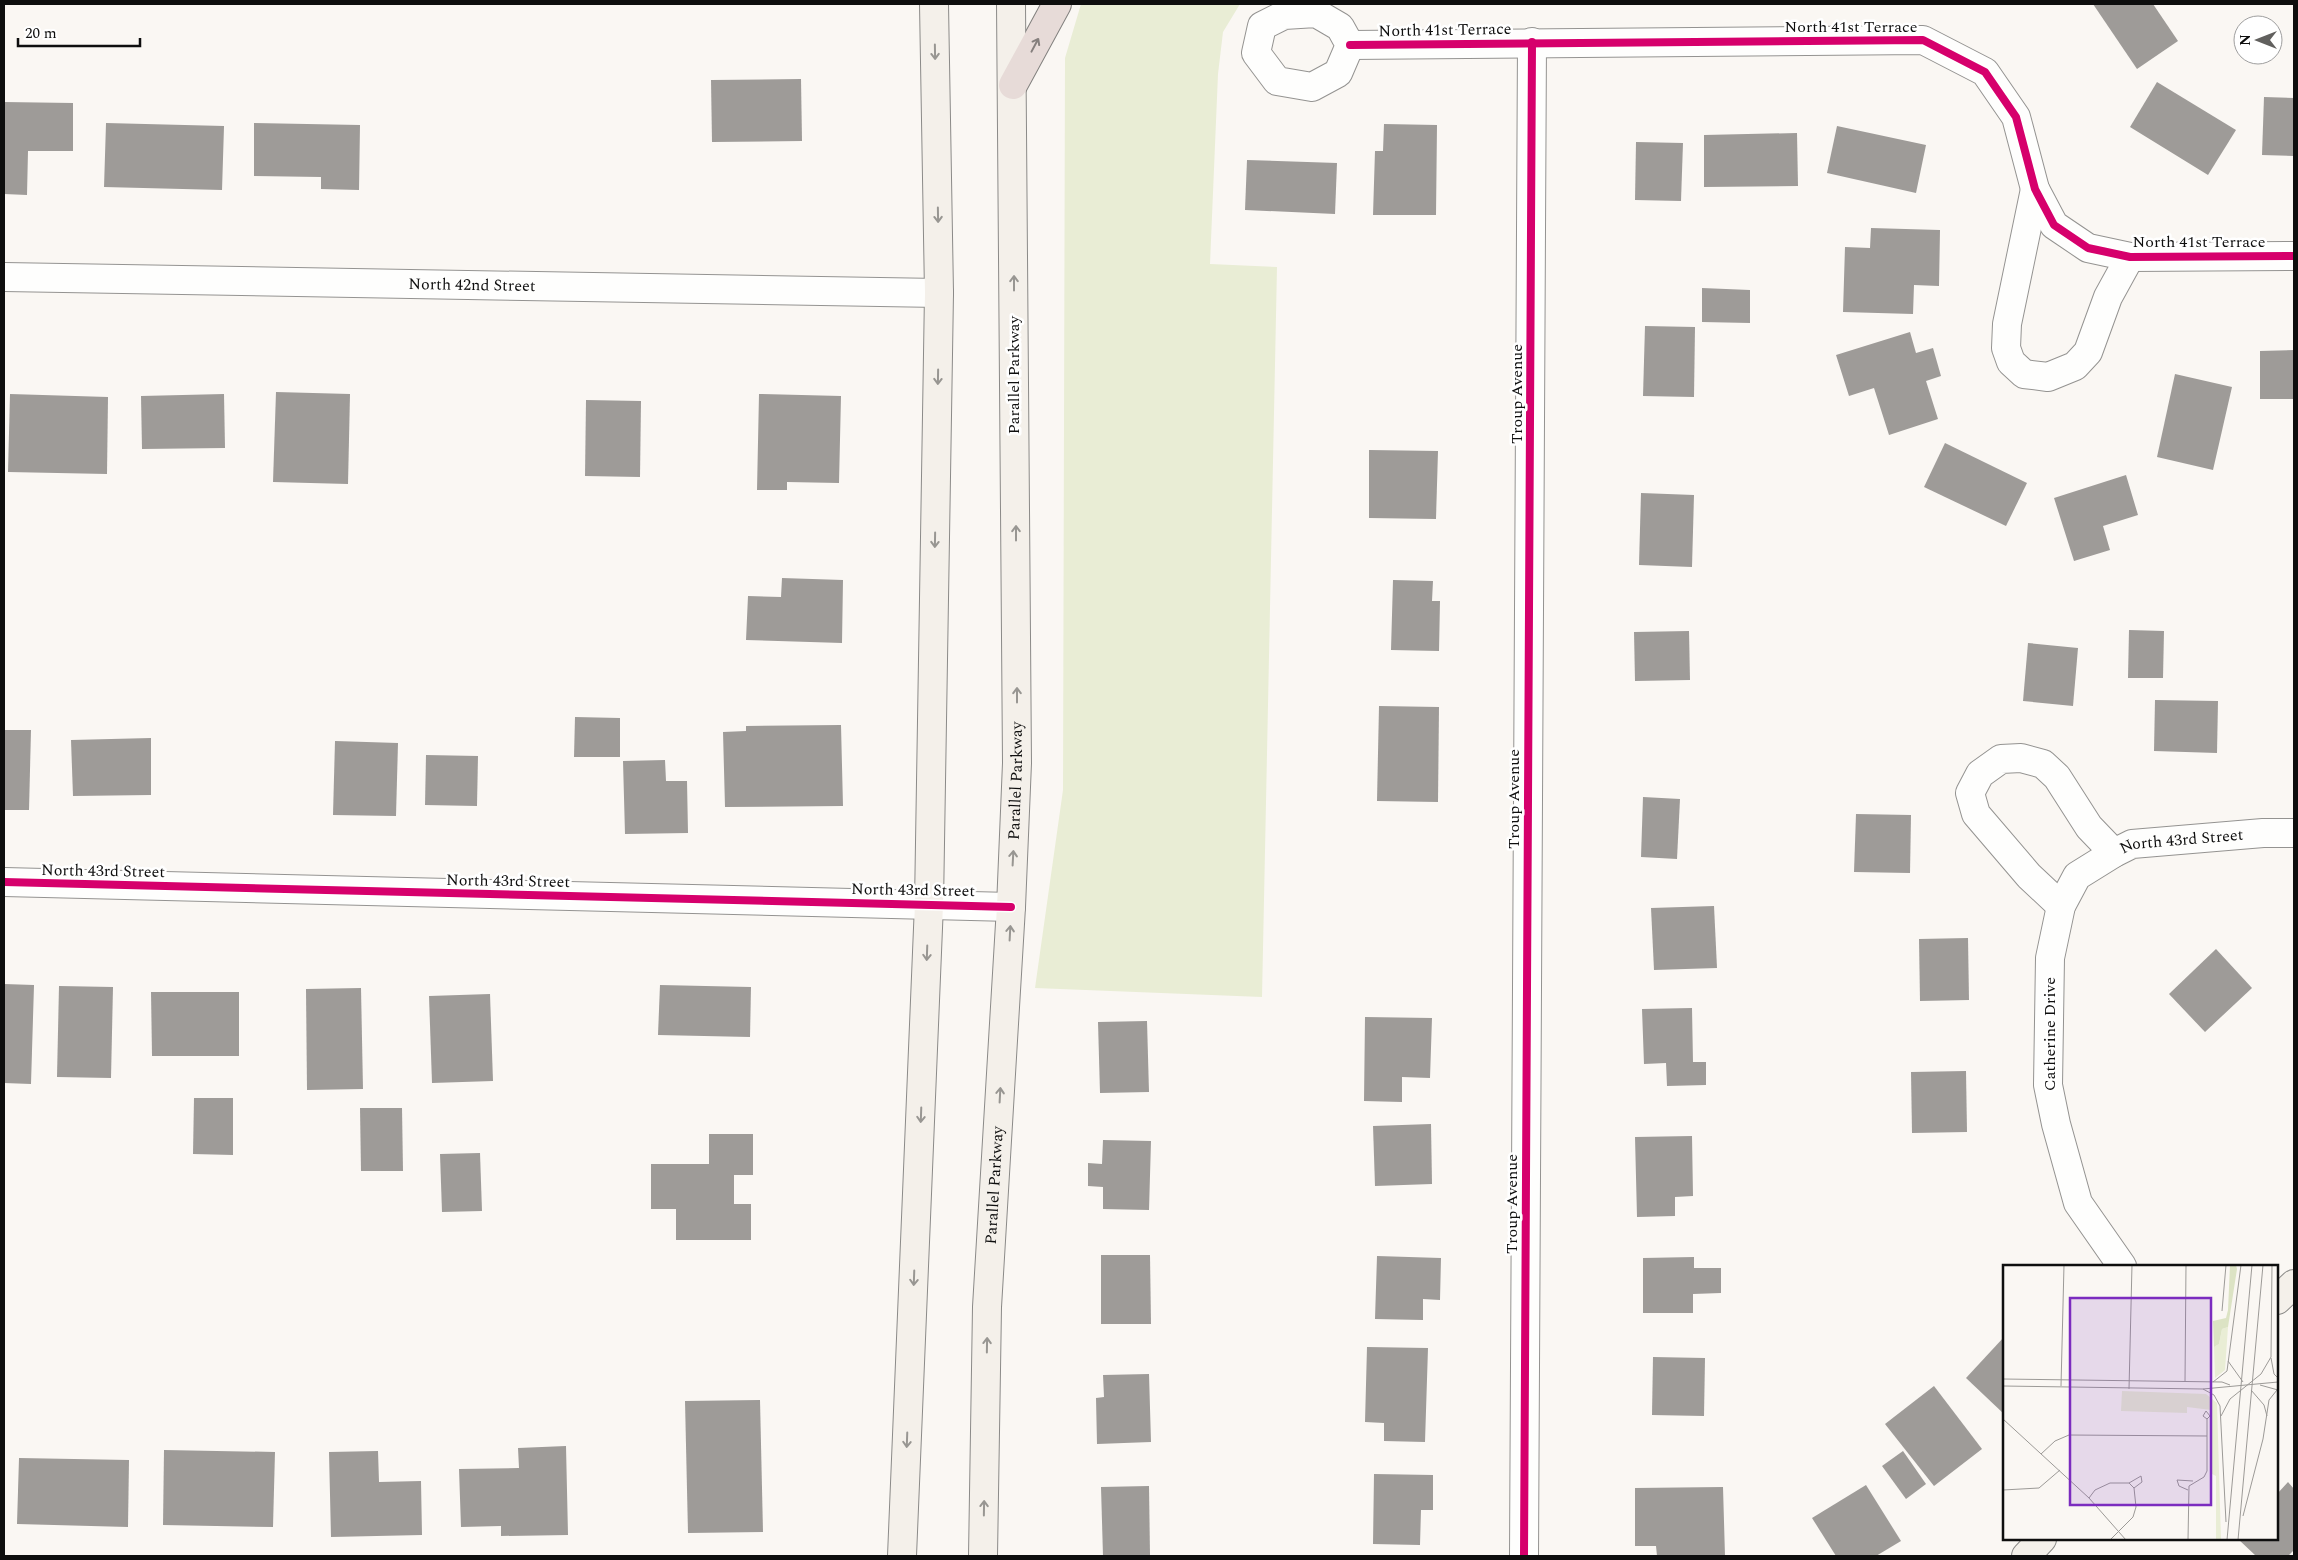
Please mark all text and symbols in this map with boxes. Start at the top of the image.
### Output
scale bar [18,15,140,47]
street label: North 41st Terrace [1785,15,1918,39]
north arrow [2233,15,2283,65]
street label: North 41st Terrace [1378,17,1512,43]
text: 20 m [25,22,57,45]
text: N [2235,34,2256,46]
one-way arrow [1030,37,1040,52]
one-way arrow [930,44,940,60]
one-way arrow [933,206,943,223]
street label: North 41st Terrace [2133,230,2266,254]
street label: North 42nd Street [408,272,536,298]
one-way arrow [1009,275,1019,292]
street label: Parallel Parkway [1002,315,1026,434]
street label: Troup Avenue [1505,344,1529,444]
one-way arrow [933,369,943,385]
one-way arrow [1011,525,1021,542]
one-way arrow [930,532,940,548]
one-way arrow [1012,688,1022,704]
street label: Parallel Parkway [1002,720,1029,841]
street label: Troup Avenue [1502,749,1526,849]
street label: North 43rd Street [2115,823,2245,860]
one-way arrow [1008,850,1018,866]
street label: North 43rd Street [41,858,166,884]
street label: North 43rd Street [446,868,571,894]
street label: North 43rd Street [851,877,976,903]
one-way arrow [1005,925,1014,941]
one-way arrow [923,945,932,961]
street label: Catherine Drive [2038,977,2062,1091]
one-way arrow [995,1088,1004,1104]
one-way arrow [916,1107,925,1123]
street label: Parallel Parkway [979,1124,1010,1245]
street label: Troup Avenue [1500,1154,1524,1254]
inset map [2003,1265,2278,1540]
one-way arrow [909,1270,918,1286]
one-way arrow [982,1337,992,1354]
one-way arrow [902,1432,912,1448]
one-way arrow [979,1500,988,1516]

